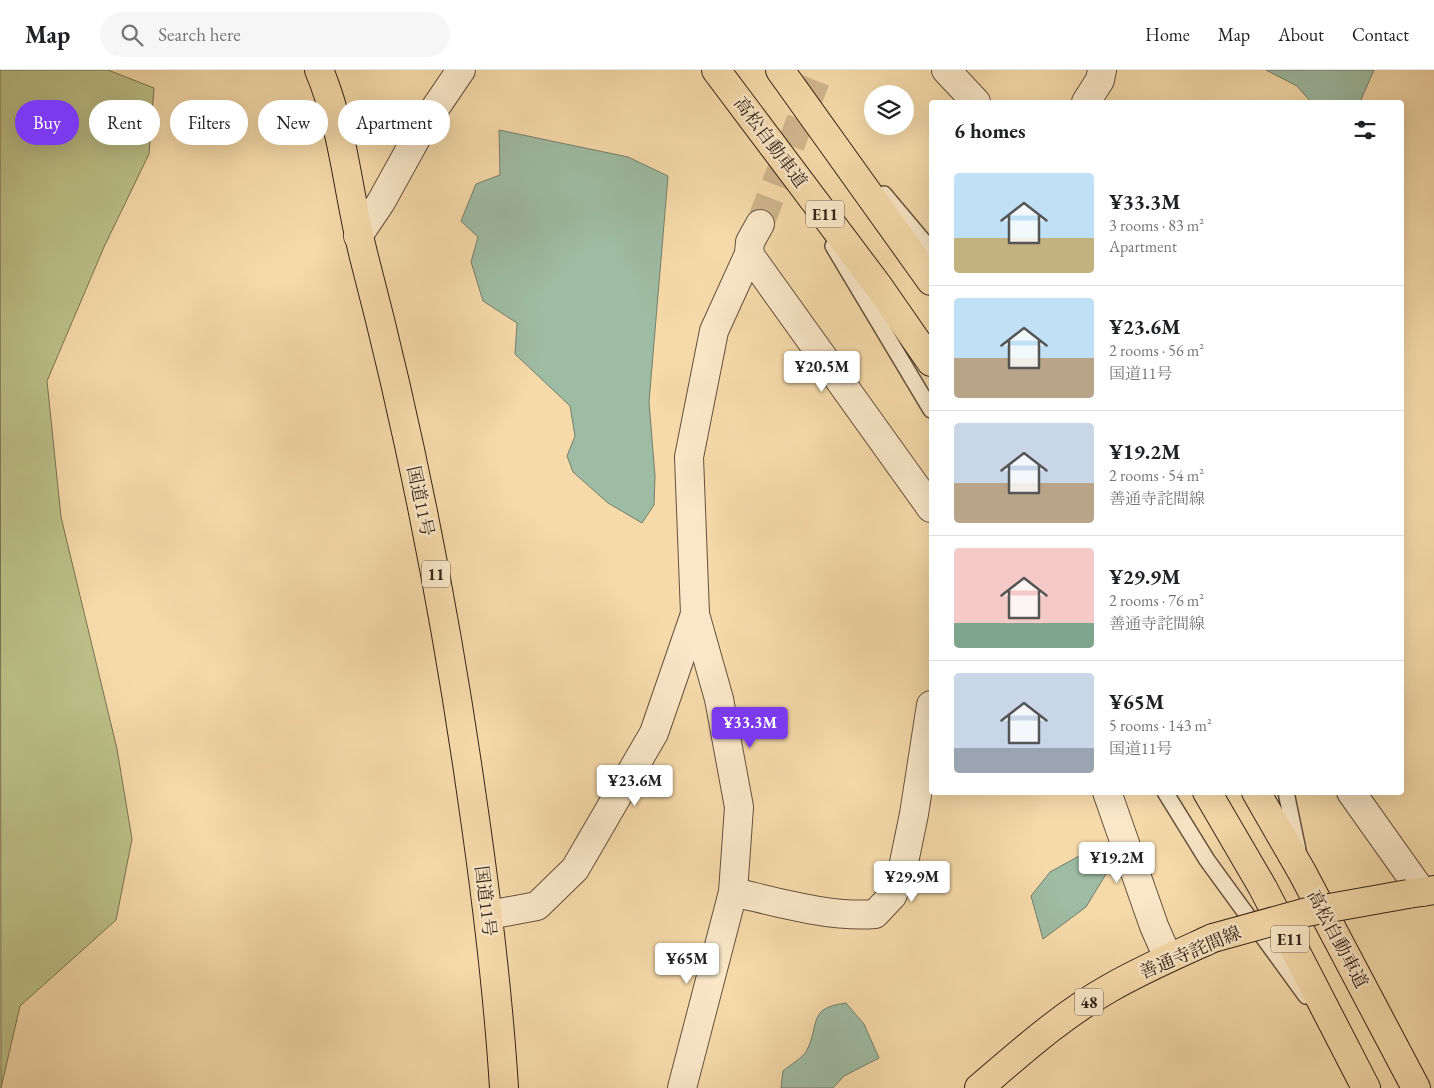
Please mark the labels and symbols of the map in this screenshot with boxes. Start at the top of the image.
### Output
street label: 高松自動車道 [729,92,813,192]
road number: E11 [806,200,844,228]
pin: ¥20.5M [781,350,863,393]
street label: 国道11号 [402,464,440,538]
road number: 11 [422,560,450,588]
pin: ¥33.3M [709,706,791,749]
pin: ¥23.6M [594,764,676,807]
pin: ¥19.2M [1076,842,1158,884]
pin: ¥29.9M [871,860,953,903]
street label: 国道11号 [470,864,502,938]
street label: 高松自動車道 [1302,886,1374,992]
street label: 善通寺詫間線 [1136,920,1244,984]
road number: E11 [1271,926,1309,952]
pin: ¥65M [657,942,717,985]
road number: 48 [1075,989,1103,1016]

